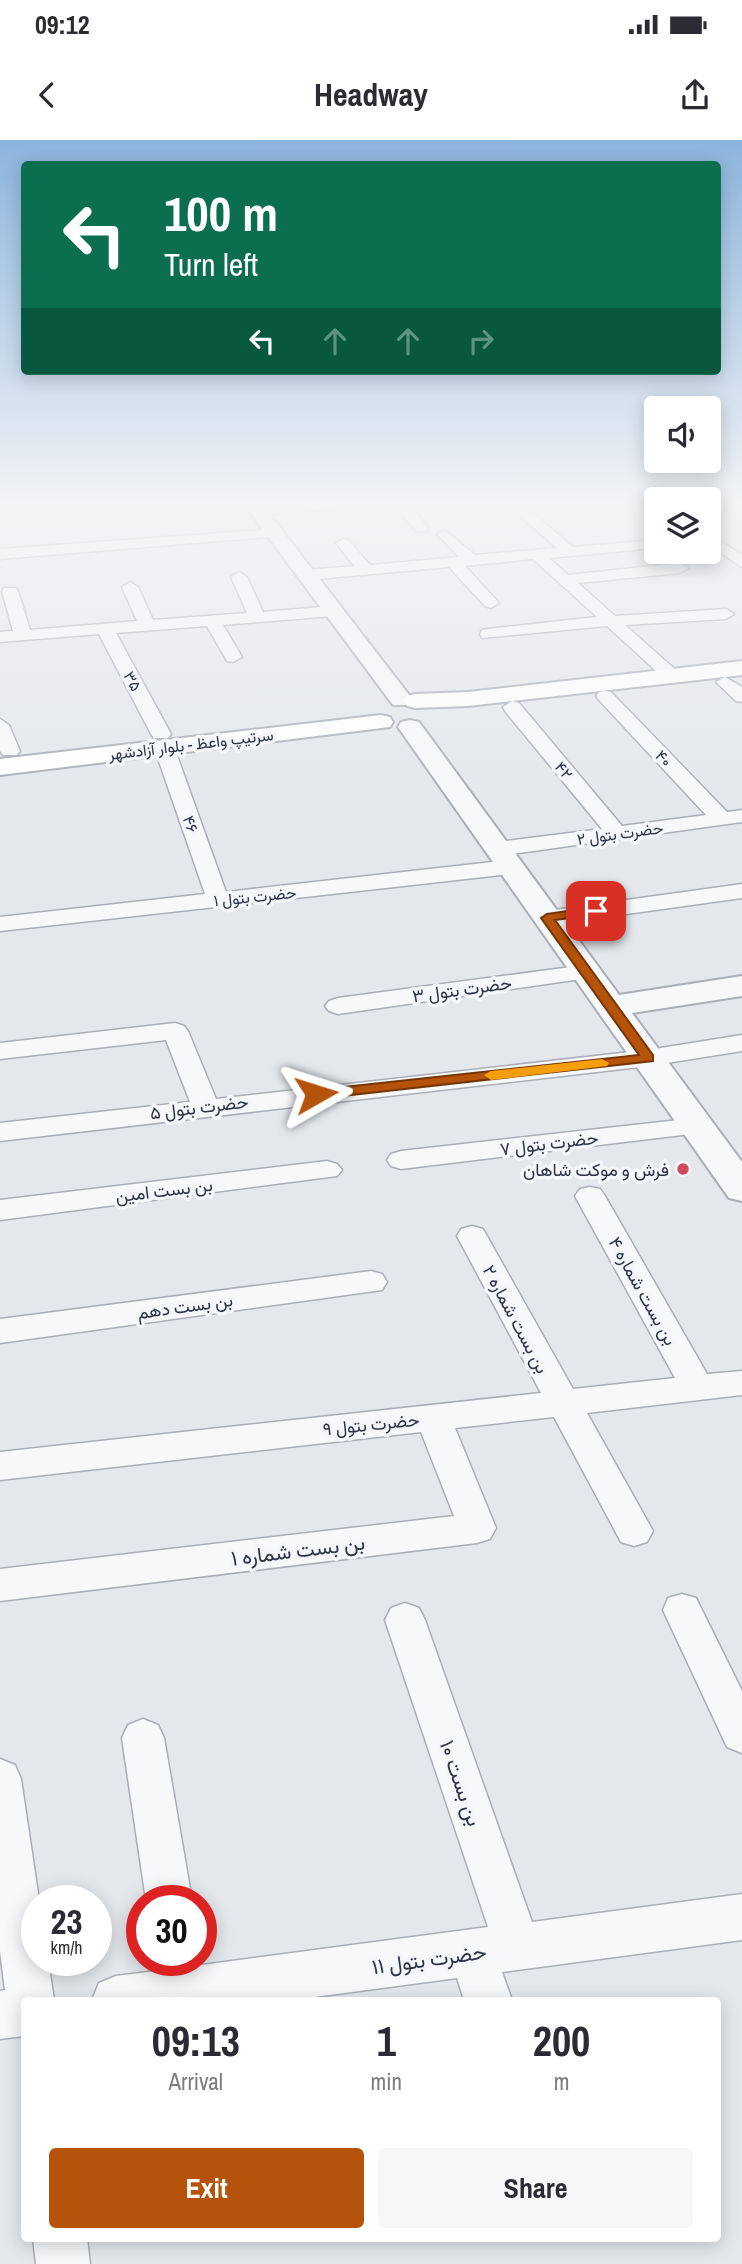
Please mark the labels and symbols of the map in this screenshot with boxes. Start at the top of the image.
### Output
street label: ۳۵ [119,667,147,695]
street label: سرتیپ واعظ - بلوار آزادشهر [106,723,275,766]
street label: ۴۰ [651,745,677,771]
street label: ۴۲ [550,756,578,784]
street label: ۴۶ [178,812,204,836]
street label: حضرت بتول ۲ [575,816,665,850]
street label: حضرت بتول ۱ [213,881,298,911]
pin [566,881,626,941]
street label: حضرت بتول ۳ [411,970,513,1008]
position arrow [279,1057,353,1131]
street label: حضرت بتول ۵ [148,1089,250,1125]
street label: حضرت بتول ۷ [498,1125,600,1161]
place label: فرش و موکت شاهان [523,1157,669,1182]
marker: فرش و موکت شاهان [675,1161,691,1177]
street label: بن بست امین [114,1172,214,1208]
street label: بن بست شماره ۴ [603,1232,683,1350]
street label: بن بست شماره ۲ [477,1260,555,1378]
street label: بن بست دهم [136,1287,234,1325]
street label: حضرت بتول ۹ [321,1406,421,1442]
street label: بن بست شماره ۱ [229,1527,367,1573]
street label: بن بست ۱۰ [433,1736,489,1830]
speed limit sign: 30 [126,1885,217,1976]
street label: حضرت بتول ۱۱ [370,1937,488,1981]

